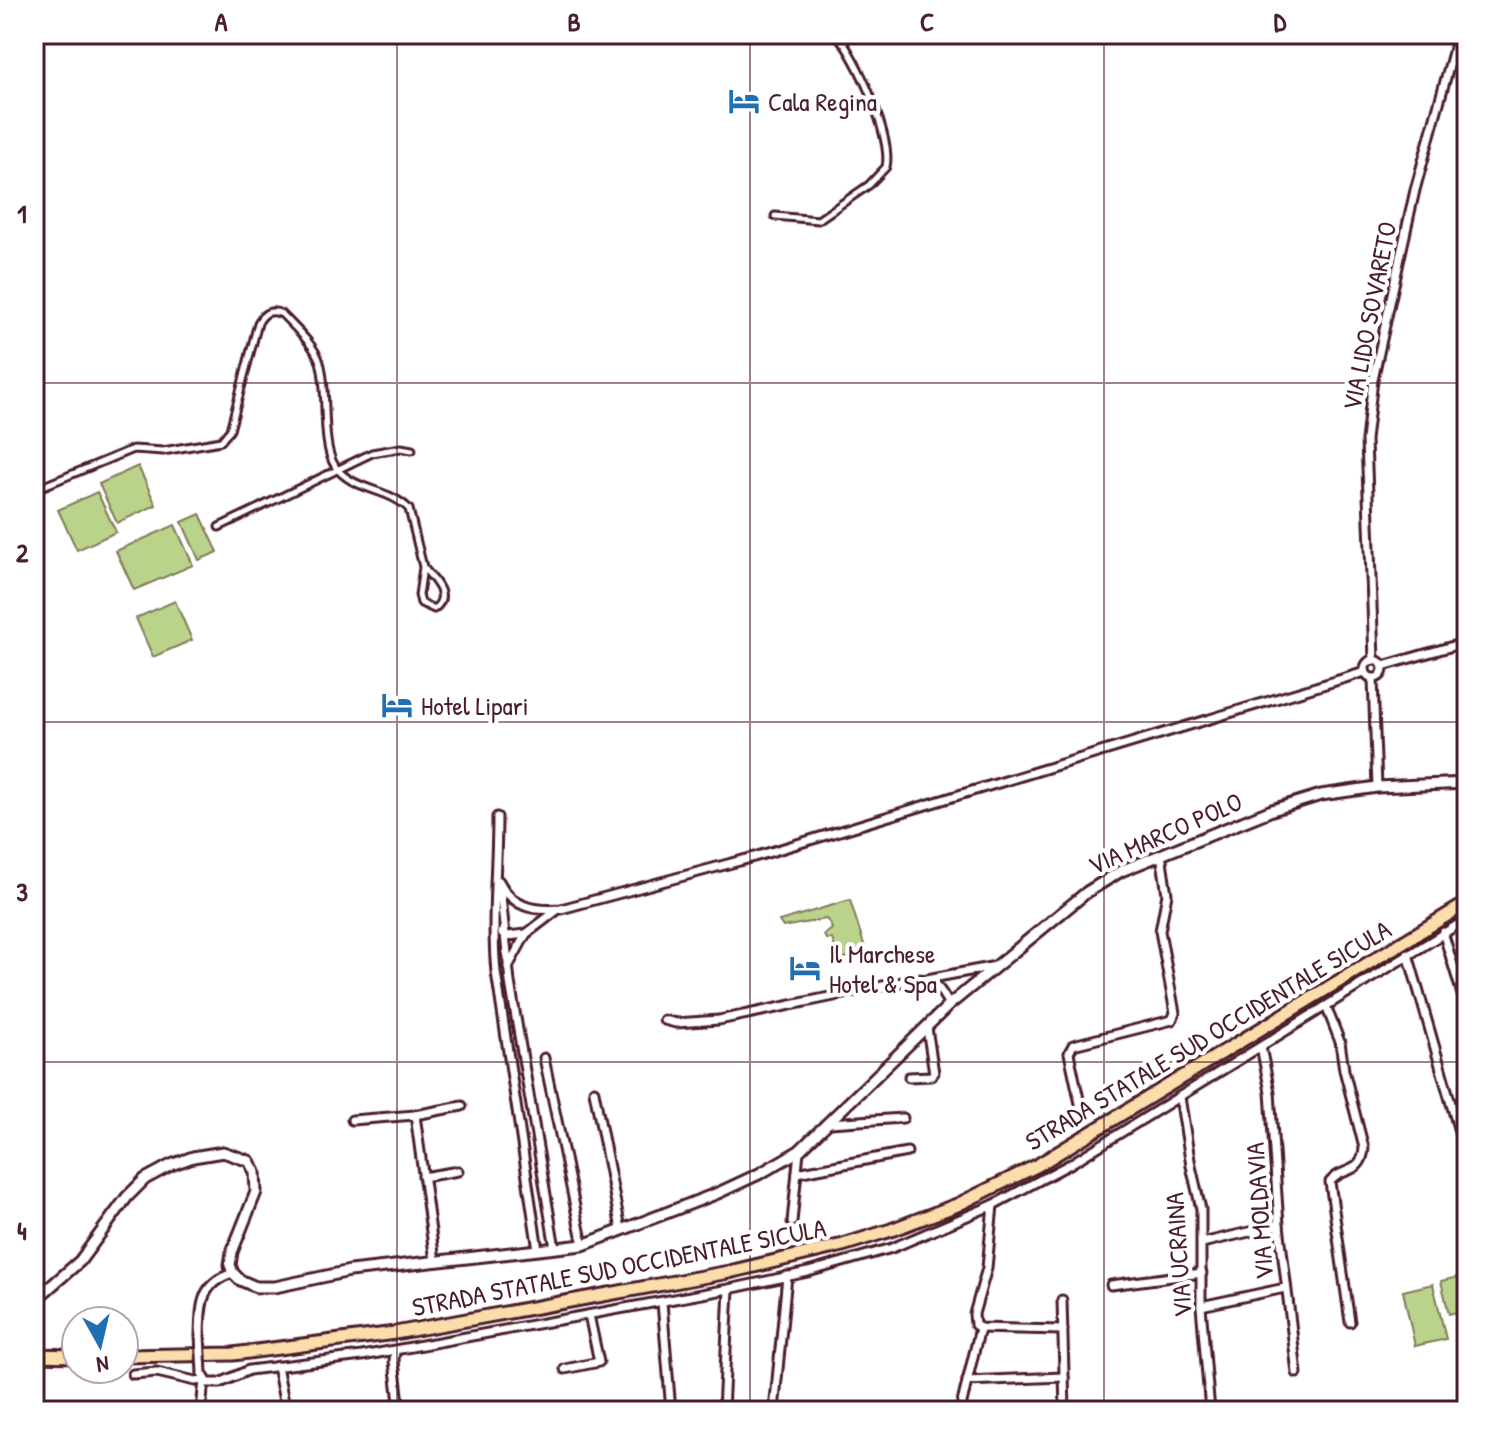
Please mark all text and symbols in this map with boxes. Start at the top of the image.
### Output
text: A [215,4,228,39]
text: B [567,4,581,39]
text: C [920,4,934,39]
text: D [1274,4,1287,39]
hotel icon: Cala Regina [727,84,761,118]
place label: Cala Regina [768,84,877,119]
text: 1 [17,196,27,231]
street label: VIA LIDO SOVARETO [1334,219,1404,413]
text: 2 [16,535,29,570]
hotel icon: Hotel Lipari [380,688,414,722]
place label: Hotel Lipari [421,688,528,723]
street label: VIA MARCO POLO [1082,783,1248,883]
text: 3 [16,874,28,909]
street label: STRADA STATALE SUD OCCIDENTALE SICULA [1019,912,1398,1158]
place label: Il Marchese Hotel & Spa [829,936,937,1001]
hotel icon: Il Marchese Hotel & Spa [788,951,822,985]
street label: VIA MOLDAVIA [1237,1141,1281,1281]
street label: VIA UCRAINA [1156,1191,1200,1319]
street label: STRADA STATALE SUD OCCIDENTALE SICULA [409,1210,829,1324]
text: 4 [17,1213,27,1248]
north arrow [60,1305,140,1385]
text: N [95,1349,111,1381]

